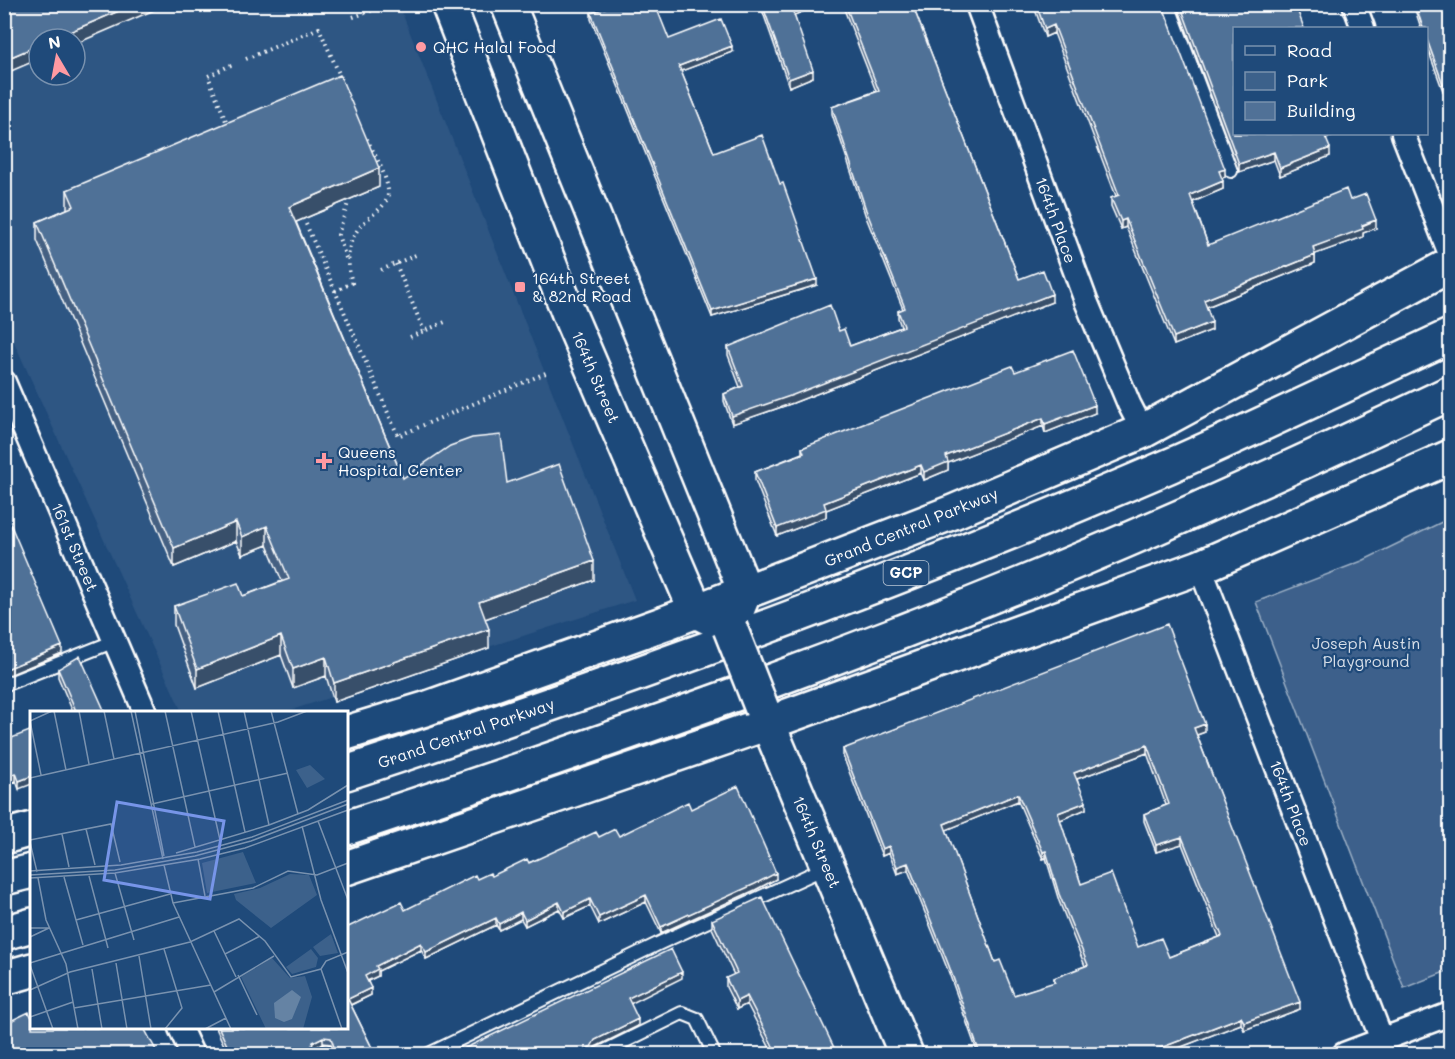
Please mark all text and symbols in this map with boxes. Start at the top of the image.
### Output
north arrow [27,27,87,87]
legend [1233,27,1428,135]
text: N [46,30,62,53]
place label: QHC Halal Food [433,36,556,57]
text: Road [1287,38,1332,62]
marker: QHC Halal Food [414,40,428,54]
text: Park [1287,68,1328,92]
text: Building [1287,98,1355,122]
street label: 164th Place [1031,174,1082,266]
place label: 164th Street & 82nd Road [532,267,631,306]
marker: 164th Street & 82nd Road [513,280,527,294]
street label: 164th Street [568,327,625,426]
place label: Queens Hospital Center [338,441,463,480]
marker: Queens Hospital Center [315,452,333,470]
street label: Grand Central Parkway [821,482,1001,571]
street label: 161st Street [47,499,104,595]
road number: GCP [884,561,928,585]
park label: Joseph Austin Playground [1312,632,1420,671]
street label: Grand Central Parkway [375,692,557,773]
inset map [30,711,348,1029]
street label: 164th Place [1265,757,1317,849]
street label: 164th Street [789,792,846,891]

